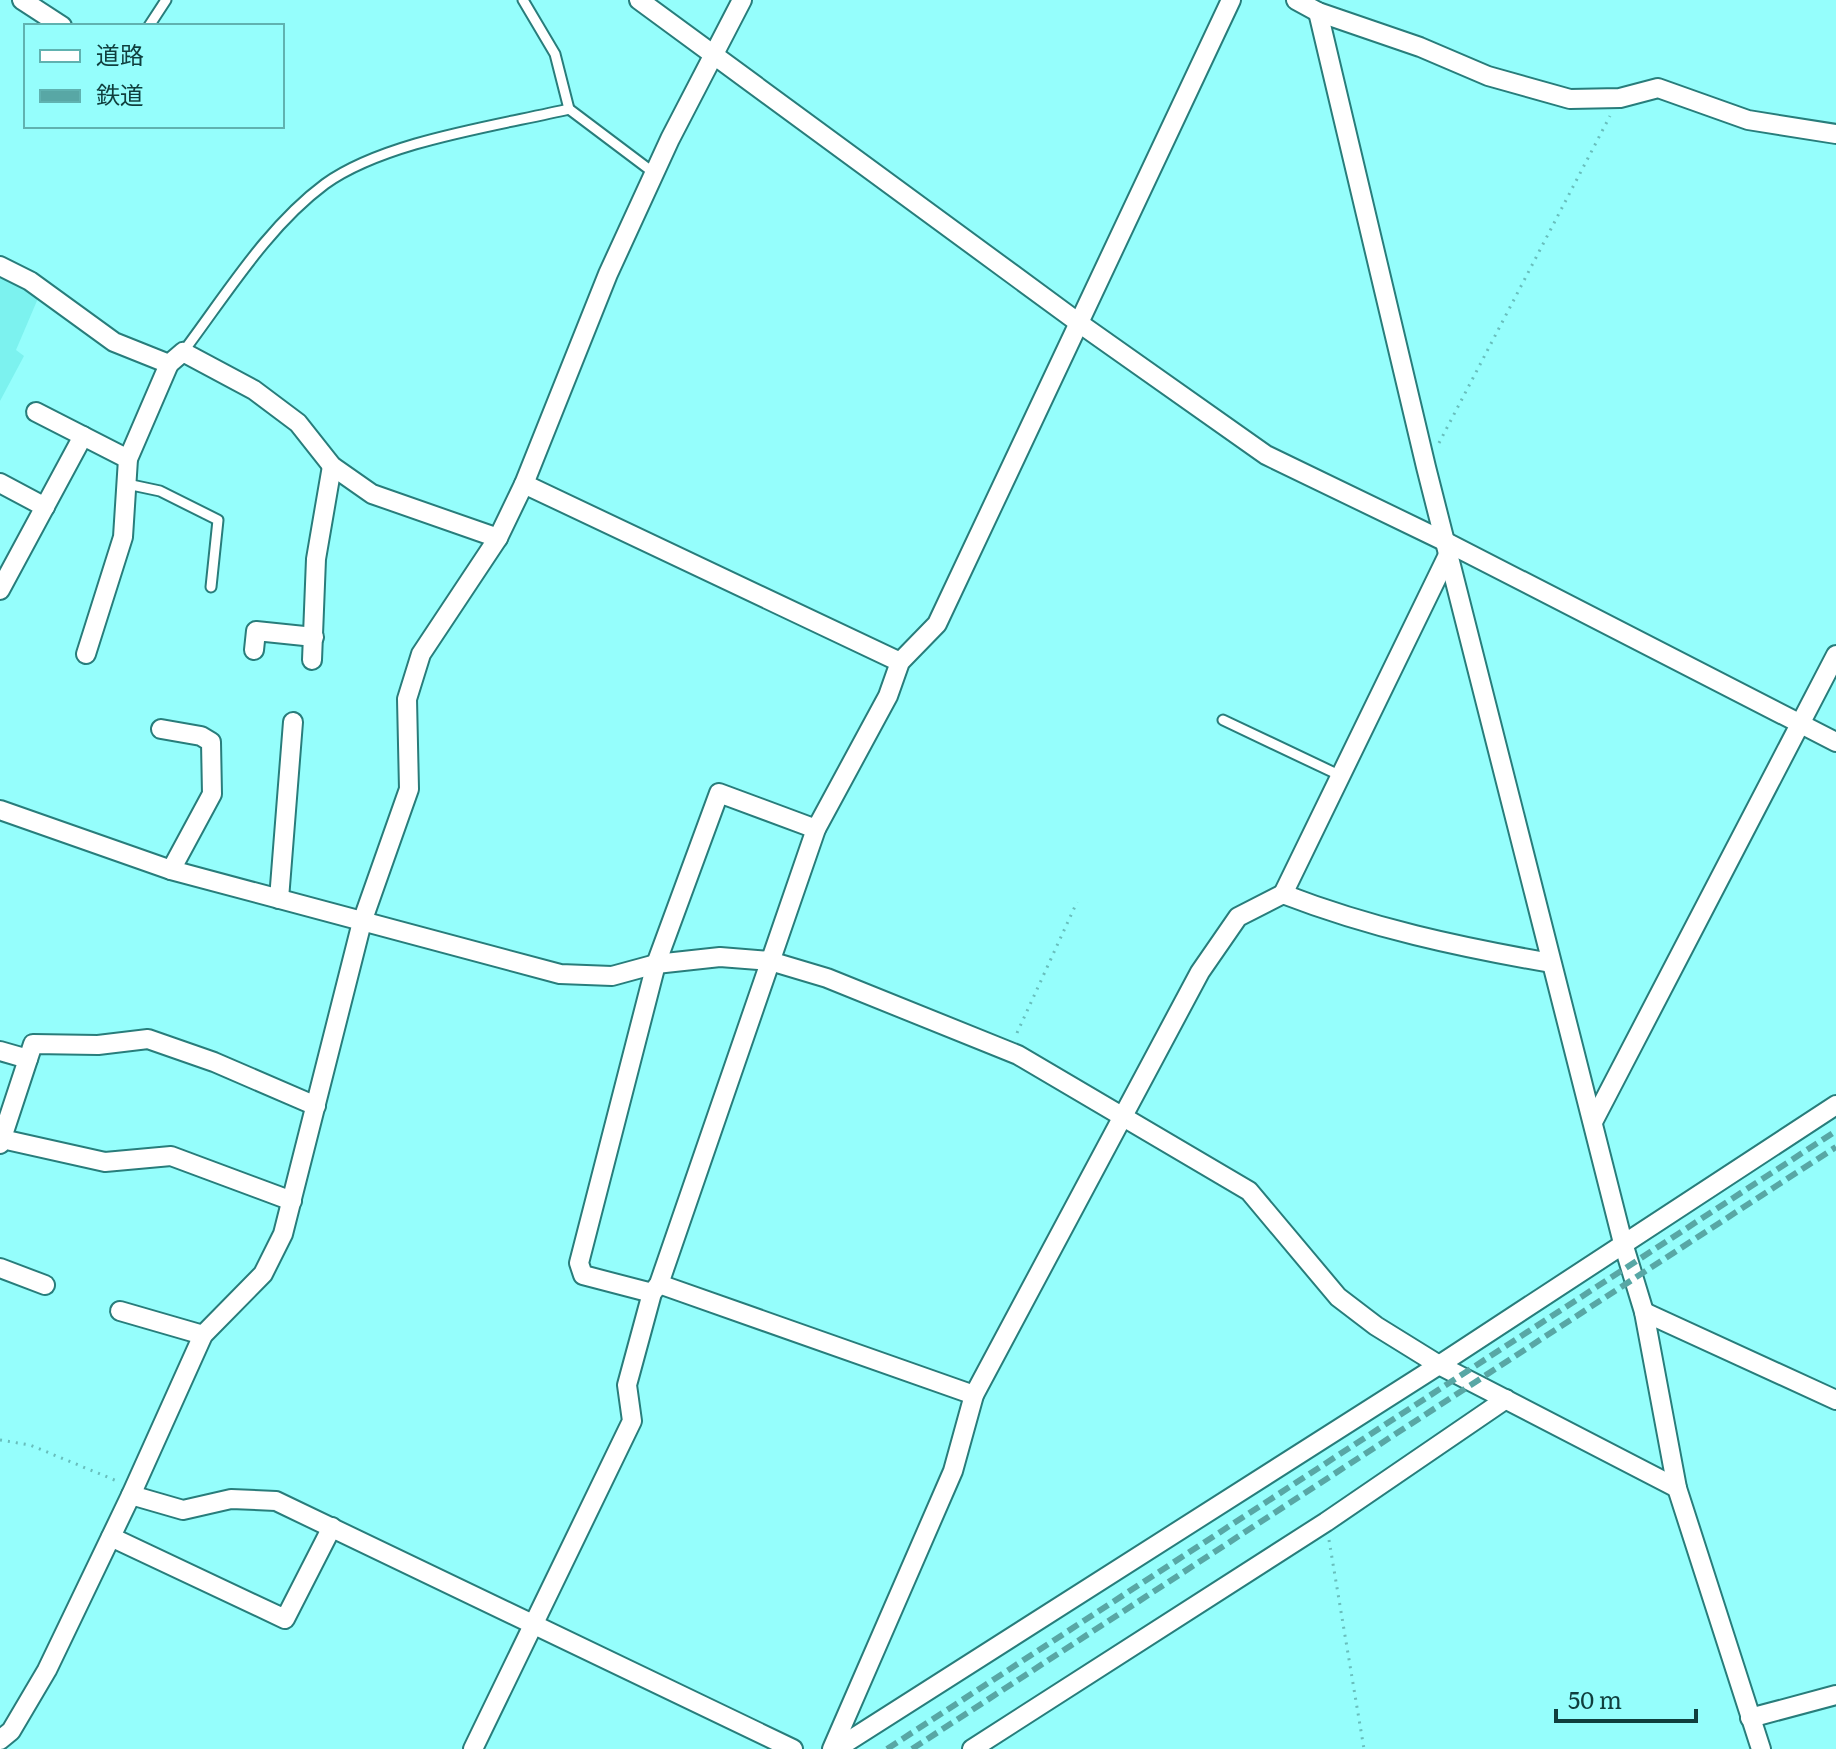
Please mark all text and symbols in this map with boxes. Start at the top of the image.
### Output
legend [24,24,284,128]
text: 道路 [96,36,144,71]
text: 鉄道 [96,76,144,111]
scale bar [1556,1673,1696,1723]
text: 50 m [1568,1681,1622,1716]

